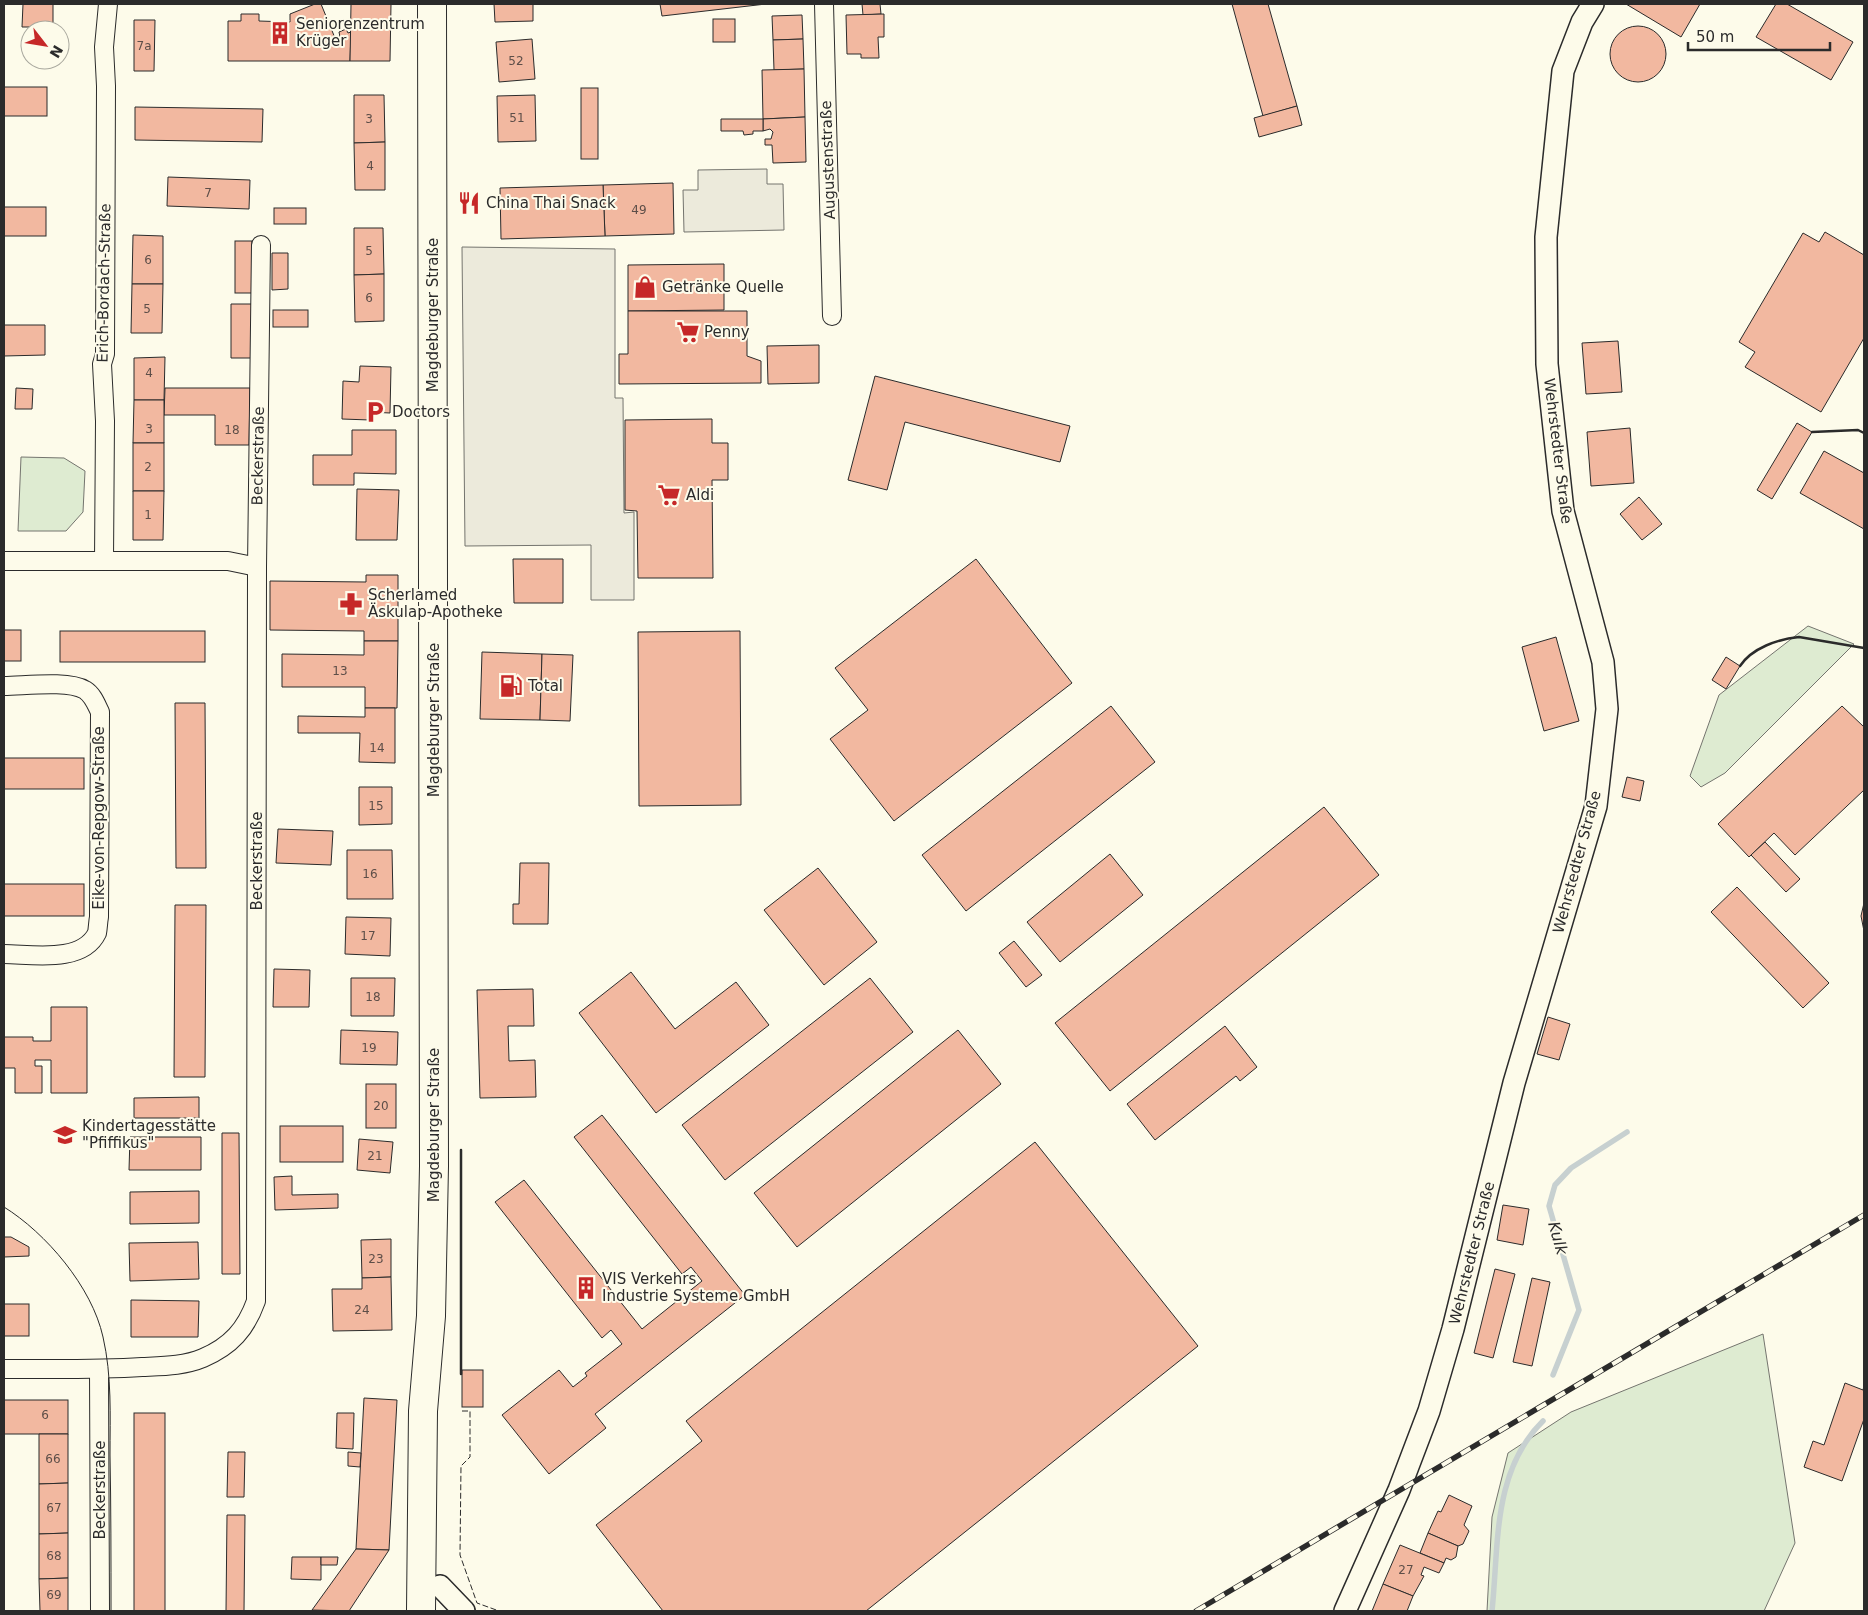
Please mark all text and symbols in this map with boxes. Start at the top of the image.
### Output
place label: Seniorenzentrum Krüger [296,15,425,50]
north arrow [20,20,70,70]
building icon: Seniorenzentrum Krüger [267,20,293,46]
scale bar [1688,20,1830,52]
text: 50 m [1696,28,1734,46]
house number: 7a [137,39,152,53]
text: N [46,43,66,61]
house number: 52 [508,54,524,68]
street label: Augustenstraße [817,100,839,220]
house number: 51 [509,111,525,125]
house number: 3 [365,112,373,126]
house number: 4 [366,159,374,173]
house number: 7 [204,186,212,200]
restaurant icon: China Thai Snack [456,190,482,216]
place label: China Thai Snack [486,194,616,212]
street label: Erich-Bordach-Straße [94,203,114,363]
house number: 49 [631,203,647,217]
street label: Magdeburger Straße [424,238,442,392]
house number: 5 [365,244,373,258]
house number: 6 [144,253,152,267]
shop icon: Getränke Quelle [632,274,658,300]
place label: Getränke Quelle [662,278,784,296]
house number: 6 [365,291,373,305]
house number: 5 [143,302,151,316]
supermarket icon: Penny [675,319,701,345]
place label: Penny [704,323,750,341]
house number: 4 [145,366,153,380]
street label: Wehrstedter Straße [1540,377,1576,525]
parking icon: Doctors [362,399,388,425]
place label: Doctors [392,403,450,421]
street label: Beckerstraße [248,406,268,506]
house number: 3 [145,422,153,436]
house number: 18 [224,423,240,437]
house number: 2 [144,460,152,474]
supermarket icon: Aldi [656,482,682,508]
place label: Aldi [686,486,714,504]
house number: 1 [144,508,152,522]
place label: Scherlamed Äskulap-Apotheke [368,586,503,621]
pharmacy icon: Scherlamed Äskulap-Apotheke [338,591,364,617]
street label: Magdeburger Straße [425,643,443,797]
house number: 13 [332,664,348,678]
fuel station icon: Total [498,673,524,699]
place label: Total [527,677,563,695]
street label: Eike-von-Repgow-Straße [90,726,108,910]
house number: 14 [369,741,385,755]
street label: Wehrstedter Straße [1549,789,1605,935]
house number: 15 [368,799,384,813]
street label: Beckerstraße [248,811,266,911]
house number: 16 [362,867,378,881]
house number: 17 [360,929,376,943]
house number: 18 [365,990,381,1004]
house number: 19 [361,1041,377,1055]
street label: Magdeburger Straße [425,1048,443,1202]
house number: 20 [373,1099,389,1113]
place label: Kindertagesstätte "Pfiffikus" [82,1117,216,1152]
school or university icon: Kindertagesstätte "Pfiffikus" [52,1122,78,1148]
house number: 21 [367,1149,383,1163]
street label: Wehrstedter Straße [1446,1180,1498,1326]
water label: Kulk [1544,1219,1572,1258]
house number: 23 [368,1252,384,1266]
place label: VIS Verkehrs Industrie Systeme GmbH [602,1270,790,1305]
building icon: VIS Verkehrs Industrie Systeme GmbH [573,1275,599,1301]
house number: 24 [354,1303,370,1317]
house number: 6 [41,1408,49,1422]
street label: Beckerstraße [91,1440,109,1540]
house number: 66 [45,1452,61,1466]
house number: 67 [46,1501,62,1515]
house number: 68 [46,1549,62,1563]
house number: 27 [1398,1563,1414,1577]
house number: 69 [46,1588,62,1602]

